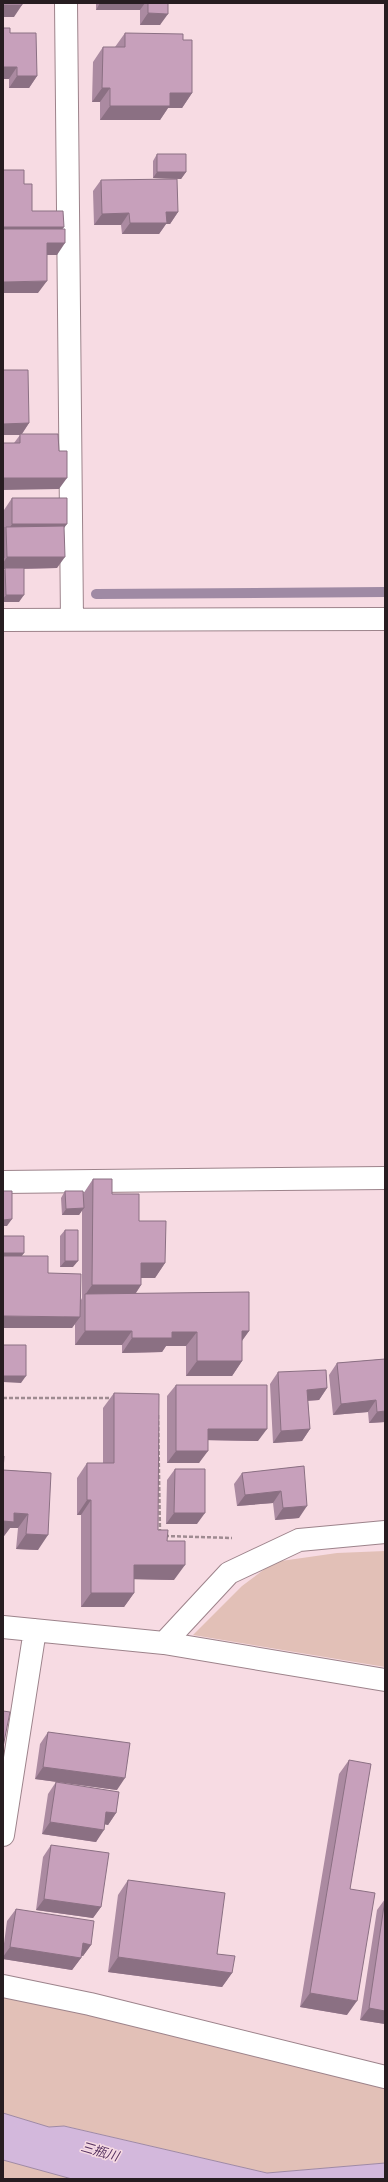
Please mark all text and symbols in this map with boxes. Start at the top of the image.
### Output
water label: 三瓶川 [79,2139,123,2165]

